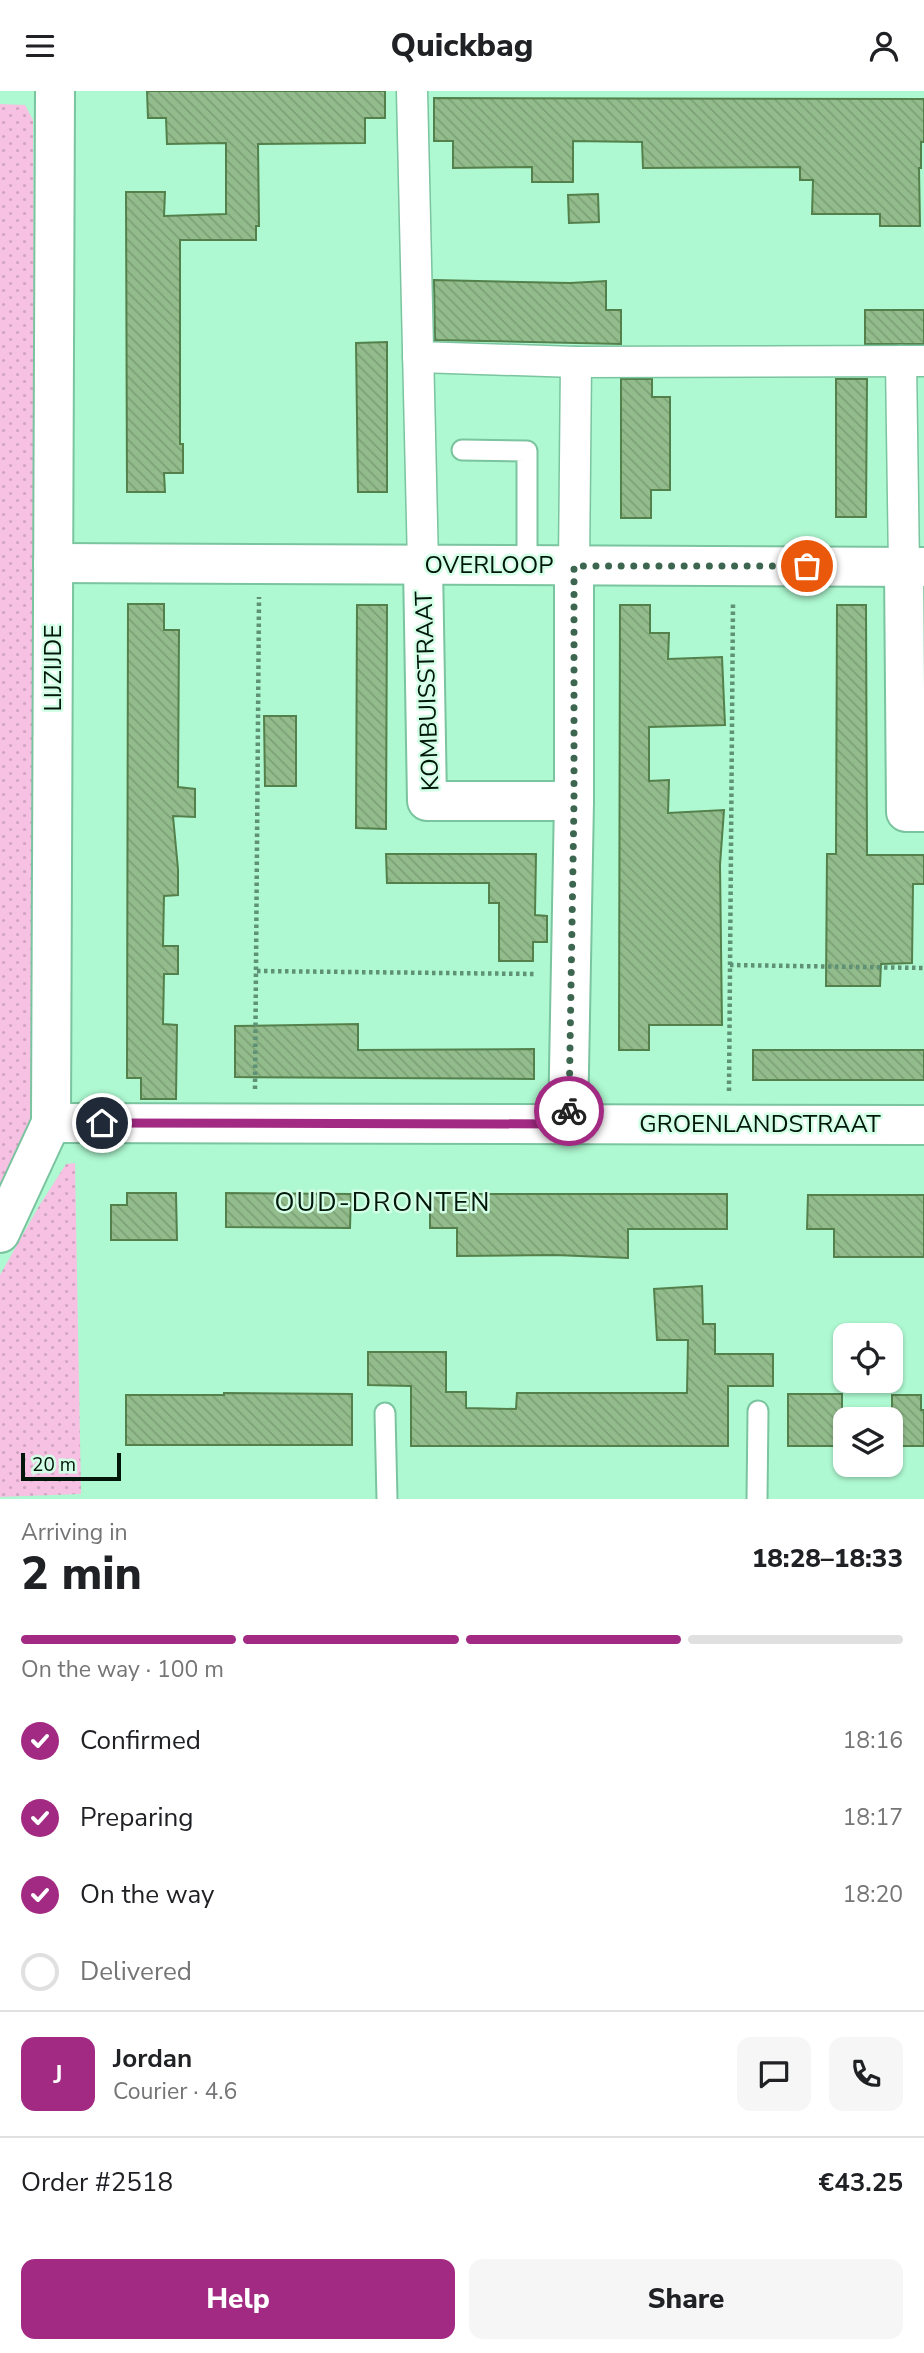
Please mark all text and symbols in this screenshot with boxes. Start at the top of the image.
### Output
text: Quickbag [390,24,534,67]
icon: menu [21,27,59,65]
icon: person [865,27,903,65]
pin [777,536,837,596]
icon: bag [788,547,826,585]
street label: OVERLOOP [425,549,553,581]
street label: KOMBUISSTRAAT [407,590,446,792]
street label: LIJZIJDE [37,625,69,711]
courier [534,1076,604,1146]
icon: bike [550,1092,588,1130]
pin [72,1093,132,1153]
icon: home [83,1104,121,1142]
street label: GROENLANDSTRAAT [639,1108,881,1140]
district label: OUD-DRONTEN [275,1185,491,1220]
map controls [833,1323,903,1477]
button: locate [833,1323,903,1393]
button: layers [833,1407,903,1477]
scale bar [21,1450,121,1482]
text: 20 m [32,1452,76,1478]
text: Arriving in [21,1517,128,1548]
text: 18:28–18:33 [752,1541,903,1576]
text: 2 min [21,1542,142,1605]
text: On the way · 100 m [21,1654,224,1685]
icon: check [21,1722,59,1760]
text: Confirmed [80,1723,201,1758]
text: 18:16 [843,1725,903,1756]
icon: check [21,1799,59,1837]
text: Preparing [80,1800,193,1835]
text: 18:17 [843,1802,903,1833]
icon: check [21,1876,59,1914]
text: On the way [80,1877,214,1912]
text: 18:20 [843,1879,903,1910]
text: Delivered [80,1954,192,1989]
button: chat [737,2037,811,2111]
button: phone [829,2037,903,2111]
text: Jordan [113,2041,192,2076]
text: J [53,2057,63,2092]
text: Courier · 4.6 [113,2076,237,2107]
text: Order #2518 [21,2165,173,2200]
text: €43.25 [819,2165,903,2200]
button: Help [21,2259,455,2339]
button: Share [469,2259,903,2339]

